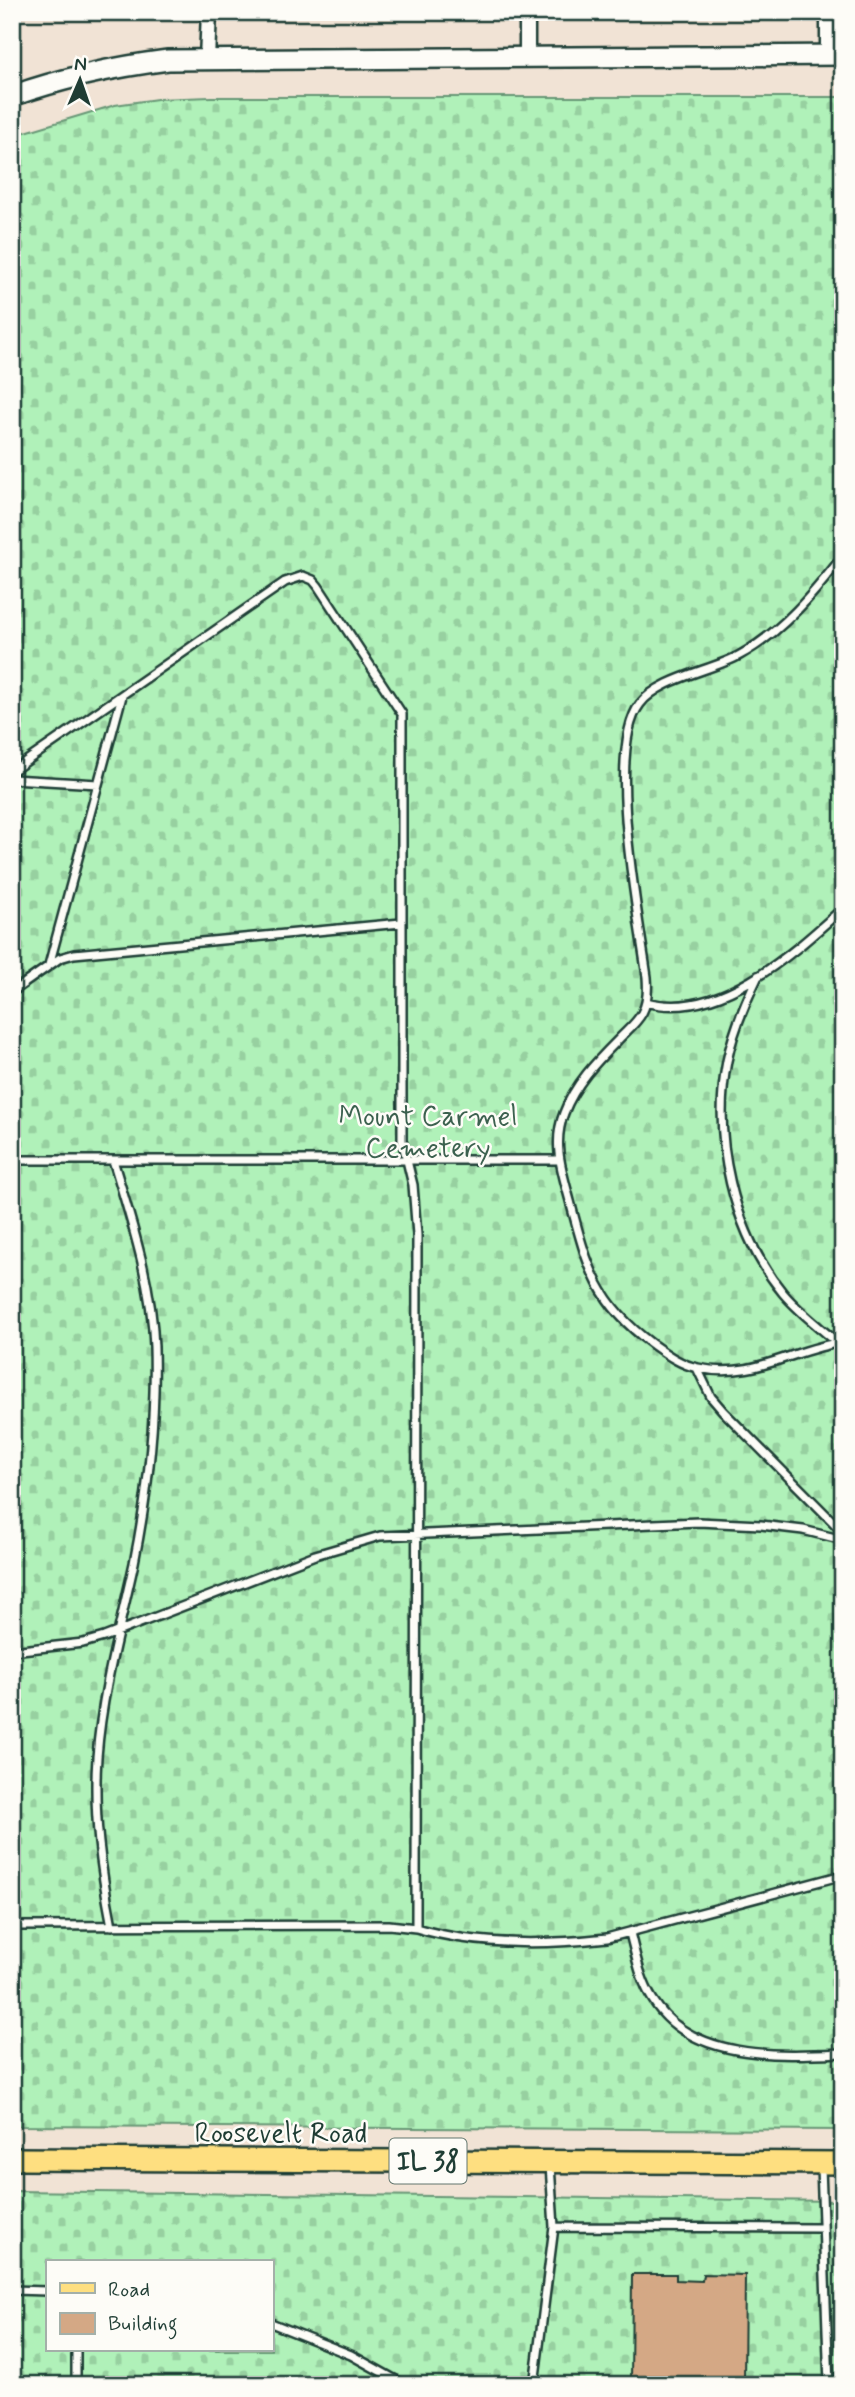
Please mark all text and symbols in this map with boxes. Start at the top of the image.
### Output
north arrow [46,46,116,116]
text: N [74,52,87,77]
park label: Mount Carmel Cemetery [339,1099,517,1168]
street label: Roosevelt Road [195,2116,367,2153]
road number: IL 38 [390,2138,466,2184]
legend [46,2260,273,2352]
text: Road [108,2276,150,2304]
text: Building [108,2310,178,2340]

